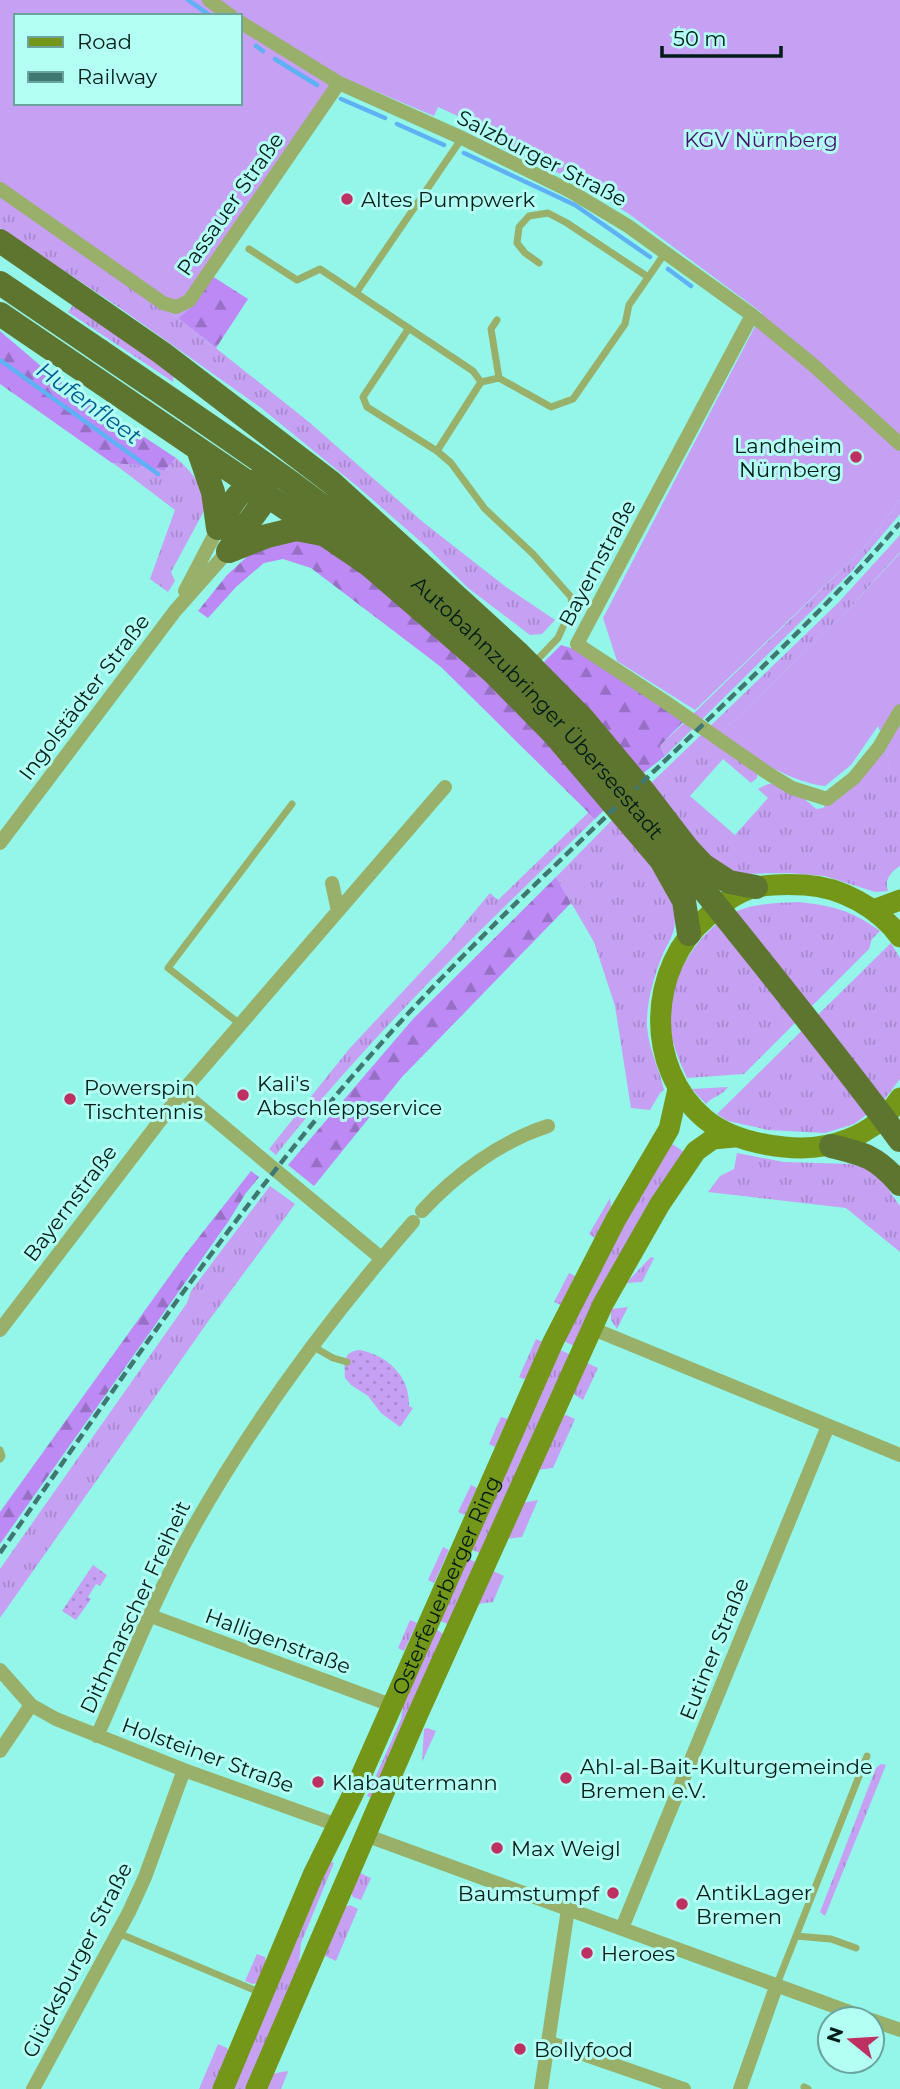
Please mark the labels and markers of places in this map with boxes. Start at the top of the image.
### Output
place label: Altes Pumpwerk [361,187,536,212]
marker: Altes Pumpwerk [339,191,355,207]
place label: Landheim Nürnberg [734,433,842,482]
marker: Landheim Nürnberg [848,449,864,465]
place label: Kali's Abschleppservice [257,1071,442,1120]
place label: Powerspin Tischtennis [84,1075,203,1124]
marker: Kali's Abschleppservice [235,1087,251,1103]
marker: Powerspin Tischtennis [62,1091,78,1107]
place label: Ahl-al-Bait-Kulturgemeinde Bremen e.V. [580,1754,873,1803]
place label: Klabautermann [332,1770,498,1795]
marker: Ahl-al-Bait-Kulturgemeinde Bremen e.V. [558,1770,574,1786]
marker: Klabautermann [310,1774,326,1790]
place label: Max Weigl [511,1836,621,1861]
marker: Max Weigl [489,1840,505,1856]
place label: AntikLager Bremen [696,1880,812,1929]
place label: Baumstumpf [458,1881,600,1906]
marker: Baumstumpf [605,1885,621,1901]
marker: AntikLager Bremen [674,1896,690,1912]
place label: Heroes [601,1941,675,1966]
marker: Heroes [579,1945,595,1961]
place label: Bollyfood [534,2037,633,2062]
marker: Bollyfood [512,2041,528,2057]

